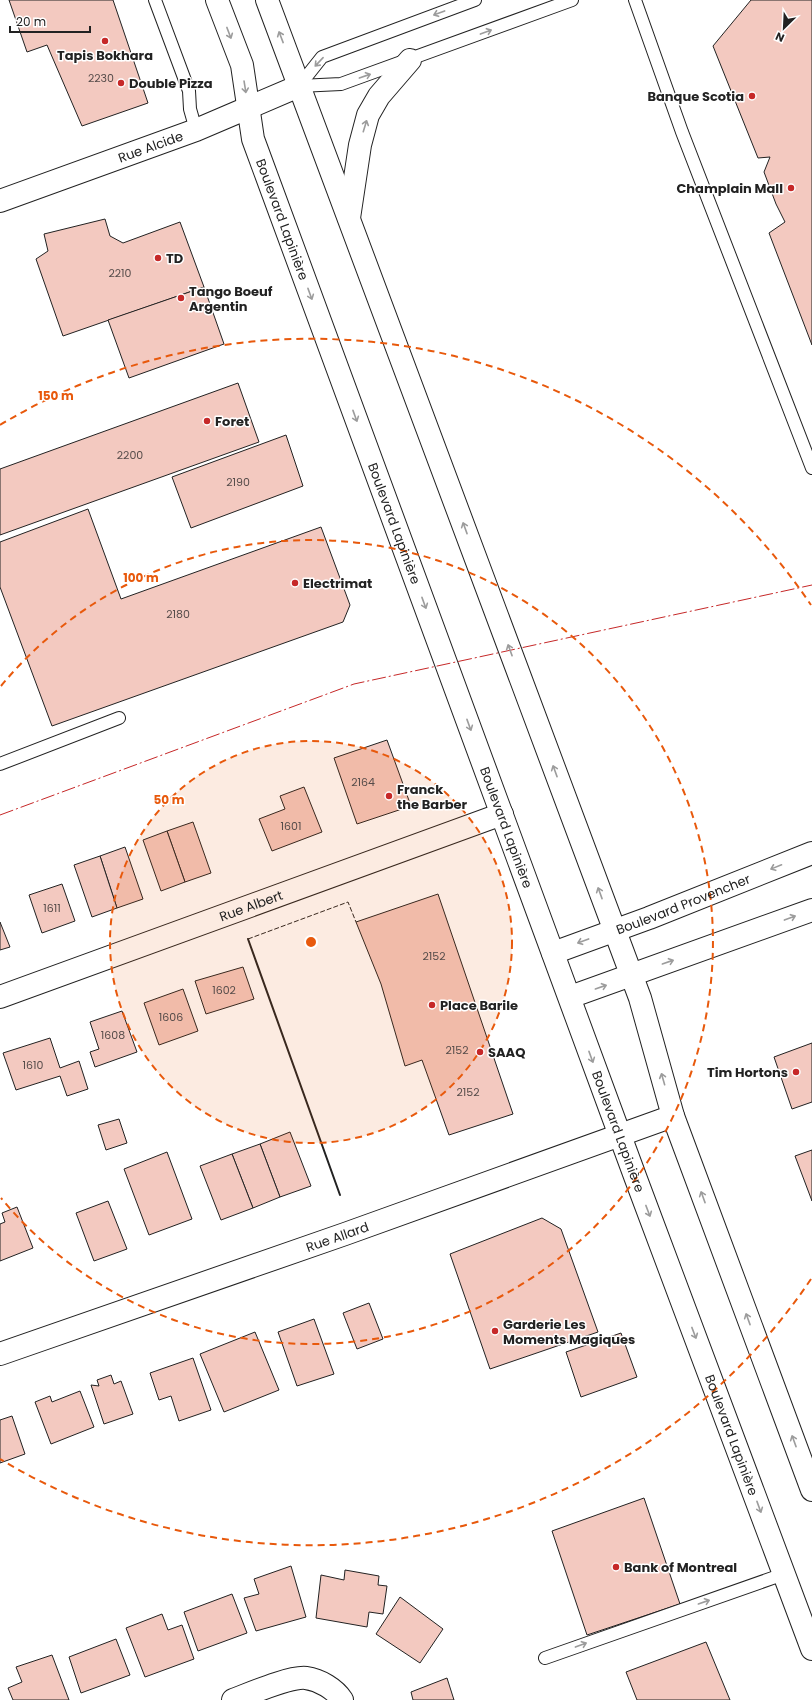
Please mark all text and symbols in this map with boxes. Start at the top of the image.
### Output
scale bar [10,8,90,34]
north arrow [764,8,804,48]
one-way arrow [433,10,445,18]
text: 20 m [16,13,46,30]
one-way arrow [226,26,234,38]
one-way arrow [479,28,492,35]
text: N [773,28,787,46]
one-way arrow [277,31,285,43]
marker: Tapis Bokhara [100,36,110,46]
place label: Tapis Bokhara [57,46,153,65]
one-way arrow [314,57,324,67]
house number: 2230 [88,70,114,86]
one-way arrow [358,71,370,79]
place label: Double Pizza [129,74,213,93]
marker: Double Pizza [116,78,126,88]
one-way arrow [241,80,249,93]
place label: Banque Scotia [647,87,744,106]
marker: Banque Scotia [747,91,757,101]
one-way arrow [362,119,369,132]
street label: Rue Alcide [116,127,186,167]
street label: Boulevard Lapinière [251,156,313,283]
place label: Champlain Mall [676,179,783,198]
marker: Champlain Mall [786,183,796,193]
place label: TD [166,249,184,268]
marker: TD [153,253,163,263]
house number: 2210 [108,265,132,281]
place label: Tango Boeuf Argentin [189,282,273,316]
one-way arrow [307,287,315,299]
marker: Tango Boeuf Argentin [176,293,186,303]
text: 150 m [38,387,74,404]
one-way arrow [352,409,360,421]
place label: Foret [215,412,249,431]
marker: Foret [202,416,212,426]
house number: 2200 [117,447,143,463]
street label: Boulevard Lapinière [363,460,425,587]
house number: 2190 [226,474,250,490]
one-way arrow [460,522,468,534]
text: 100 m [123,569,159,586]
place label: Electrimat [303,574,372,593]
marker: Electrimat [290,578,300,588]
one-way arrow [421,597,429,609]
house number: 2180 [166,606,190,622]
one-way arrow [505,644,513,656]
one-way arrow [466,719,474,731]
street label: Boulevard Lapinière [475,764,537,891]
one-way arrow [551,766,559,778]
house number: 2164 [351,774,375,790]
place label: Franck the Barber [397,780,468,814]
text: 50 m [154,791,185,808]
marker: Franck the Barber [384,791,394,801]
house number: 1601 [281,818,301,834]
one-way arrow [770,864,782,872]
street label: Boulevard Provencher [613,870,753,939]
street label: Rue Albert [217,886,286,926]
one-way arrow [596,888,604,900]
house number: 1611 [43,900,61,916]
one-way arrow [784,913,796,921]
centre of rings [304,935,318,949]
one-way arrow [578,938,590,946]
house number: 2152 [422,948,446,964]
one-way arrow [661,957,673,965]
house number: 1602 [212,982,236,998]
one-way arrow [594,982,606,990]
place label: Place Barile [440,996,518,1015]
marker: Place Barile [427,1000,437,1010]
house number: 1606 [159,1009,183,1025]
house number: 1608 [101,1027,125,1043]
house number: 2152 [445,1042,469,1058]
place label: SAAQ [488,1043,525,1062]
marker: SAAQ [475,1047,485,1057]
one-way arrow [588,1050,596,1062]
house number: 1610 [23,1057,44,1073]
place label: Tim Hortons [707,1063,788,1082]
marker: Tim Hortons [791,1067,801,1077]
street label: Boulevard Lapinière [587,1068,649,1195]
one-way arrow [659,1073,666,1086]
house number: 2152 [456,1084,480,1100]
one-way arrow [699,1191,707,1203]
one-way arrow [645,1205,653,1217]
street label: Rue Allard [303,1217,371,1257]
one-way arrow [744,1313,752,1325]
place label: Garderie Les Moments Magiques [503,1315,635,1349]
marker: Garderie Les Moments Magiques [490,1326,500,1336]
one-way arrow [691,1327,699,1339]
street label: Boulevard Lapinière [700,1372,763,1498]
one-way arrow [789,1435,797,1447]
one-way arrow [756,1501,764,1513]
place label: Bank of Montreal [624,1558,737,1577]
marker: Bank of Montreal [611,1562,621,1572]
one-way arrow [697,1598,710,1605]
one-way arrow [575,1641,587,1649]

